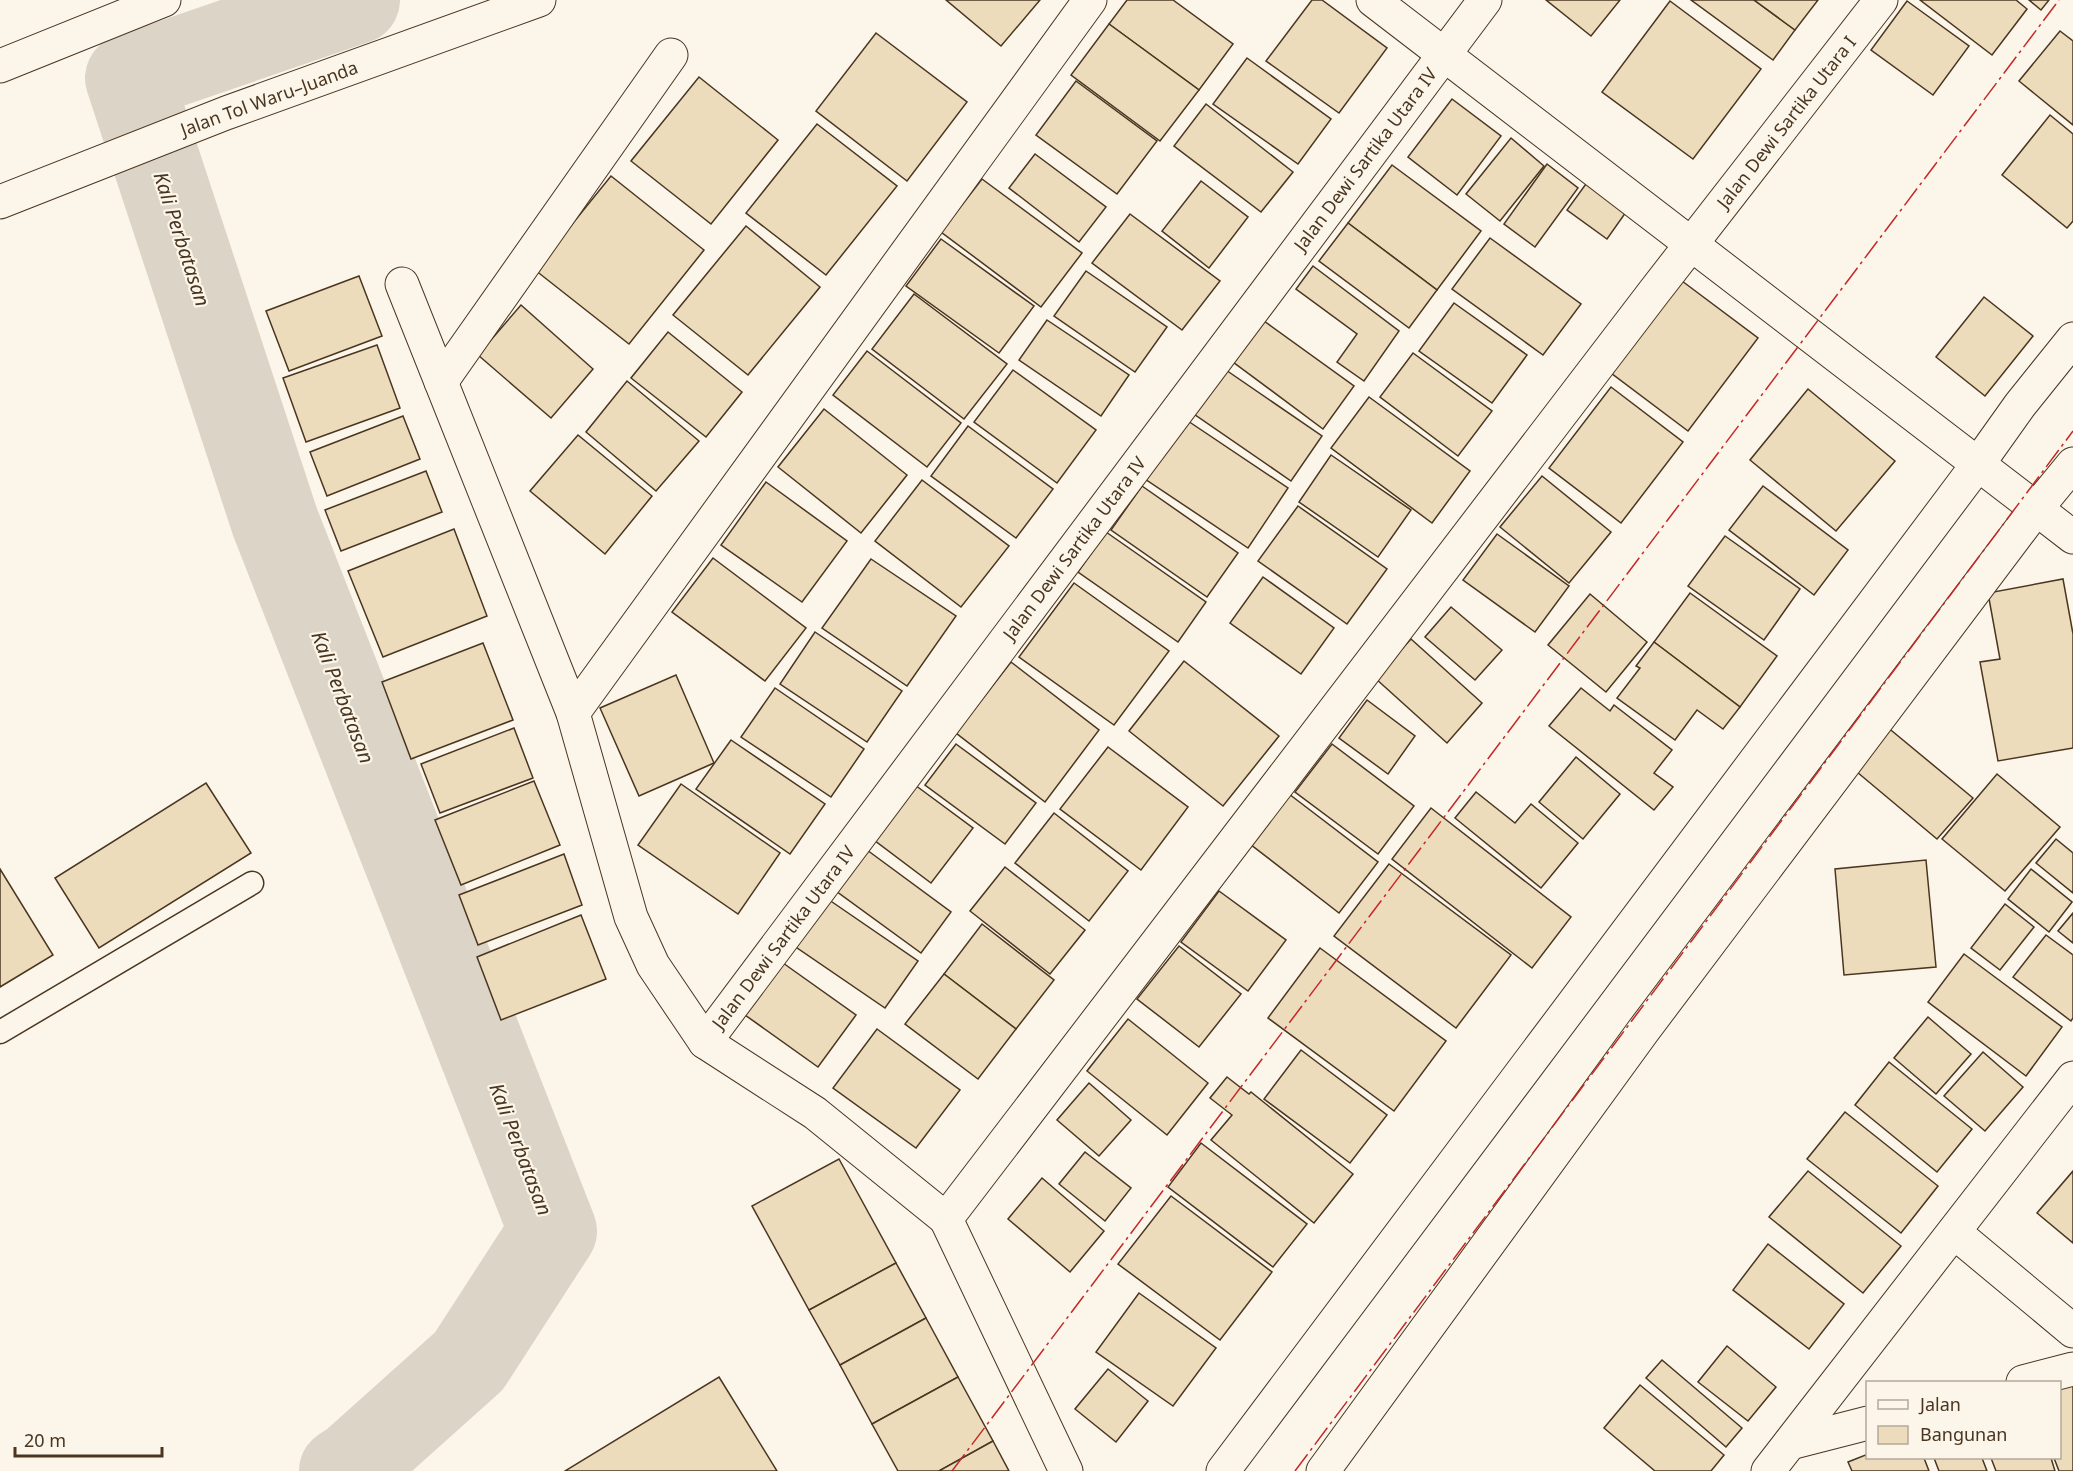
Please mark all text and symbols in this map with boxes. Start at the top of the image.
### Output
street label: Jalan Dewi Sartika Utara I [1710,31,1861,215]
street label: Jalan Tol Waru–Juanda [175,55,361,142]
street label: Jalan Dewi Sartika Utara IV [1287,62,1442,257]
water label: Kali Perbatasan [148,168,216,310]
street label: Jalan Dewi Sartika Utara IV [996,451,1151,646]
water label: Kali Perbatasan [305,627,381,767]
street label: Jalan Dewi Sartika Utara IV [705,840,860,1035]
water label: Kali Perbatasan [483,1079,559,1219]
legend [1866,1381,2061,1459]
text: Jalan [1918,1392,1961,1416]
scale bar [15,1420,162,1458]
text: Bangunan [1920,1422,2007,1446]
text: 20 m [24,1428,66,1452]

